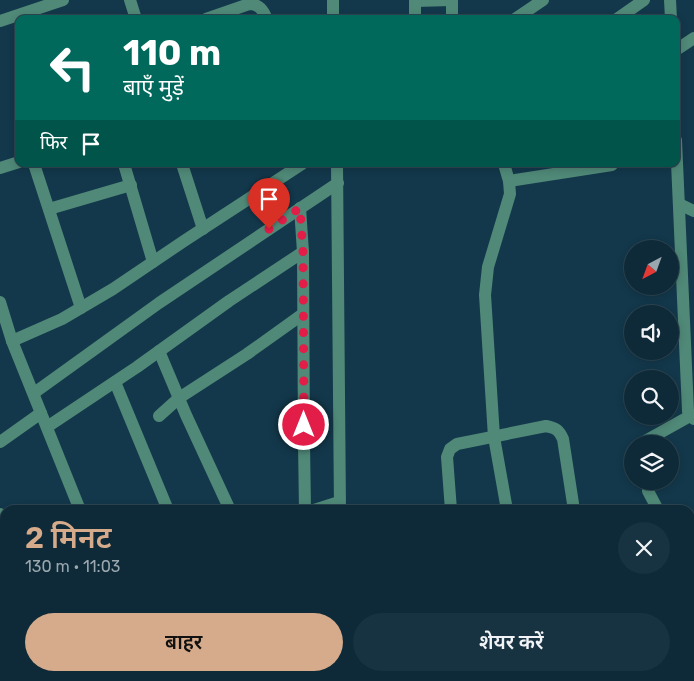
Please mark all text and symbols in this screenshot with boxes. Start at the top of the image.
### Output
text: 110 m [123,32,221,74]
icon: left [40,35,105,100]
text: बाएँ मुड़ें [123,74,184,101]
icon: arrive [77,130,105,158]
text: फिर [40,131,67,154]
pin [248,178,290,229]
icon: arrive [255,185,283,213]
north arrow [624,240,679,295]
map controls [624,240,679,490]
button: sound [624,305,679,360]
button: search [624,370,679,425]
position arrow [277,398,329,450]
button: layers [624,435,679,490]
text: 2 मिनट [25,520,112,556]
button: close [618,522,670,574]
text: 130 m · 11:03 [25,557,120,576]
button: बाहर [25,613,343,671]
button: शेयर करें [353,613,670,671]

